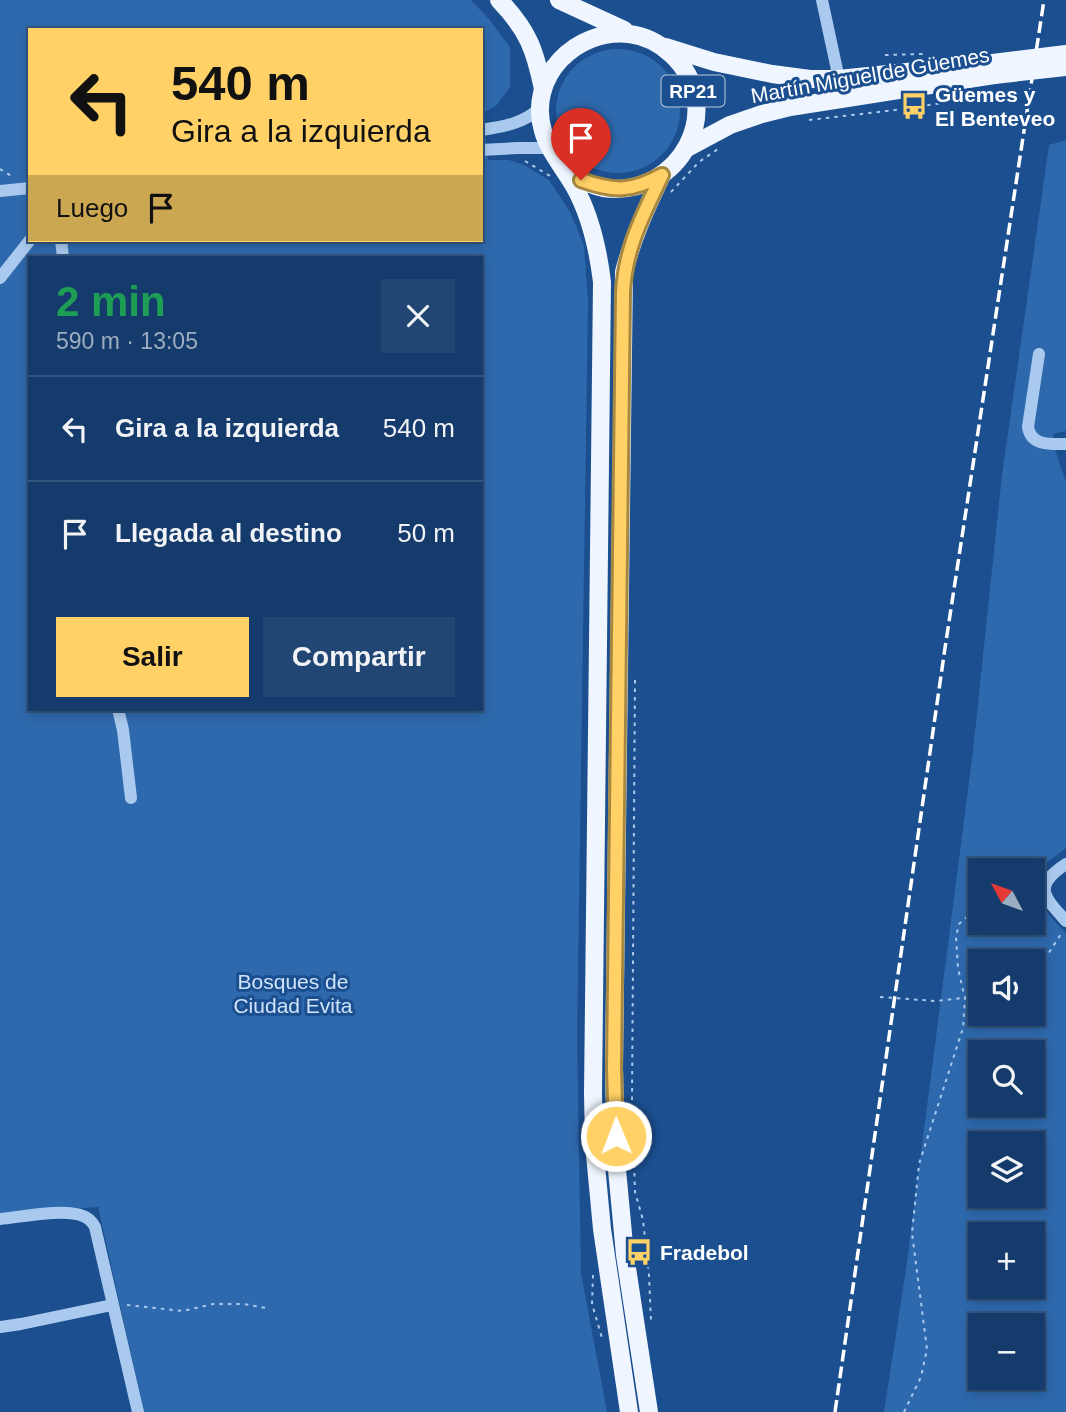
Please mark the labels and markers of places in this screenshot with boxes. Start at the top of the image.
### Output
place label: Güemes y El Benteveo [935,83,1055,130]
bus stop icon: Güemes y El Benteveo [899,91,929,121]
pin [551,108,611,180]
bus stop icon: Fradebol [624,1237,654,1267]
place label: Fradebol [660,1241,749,1264]

